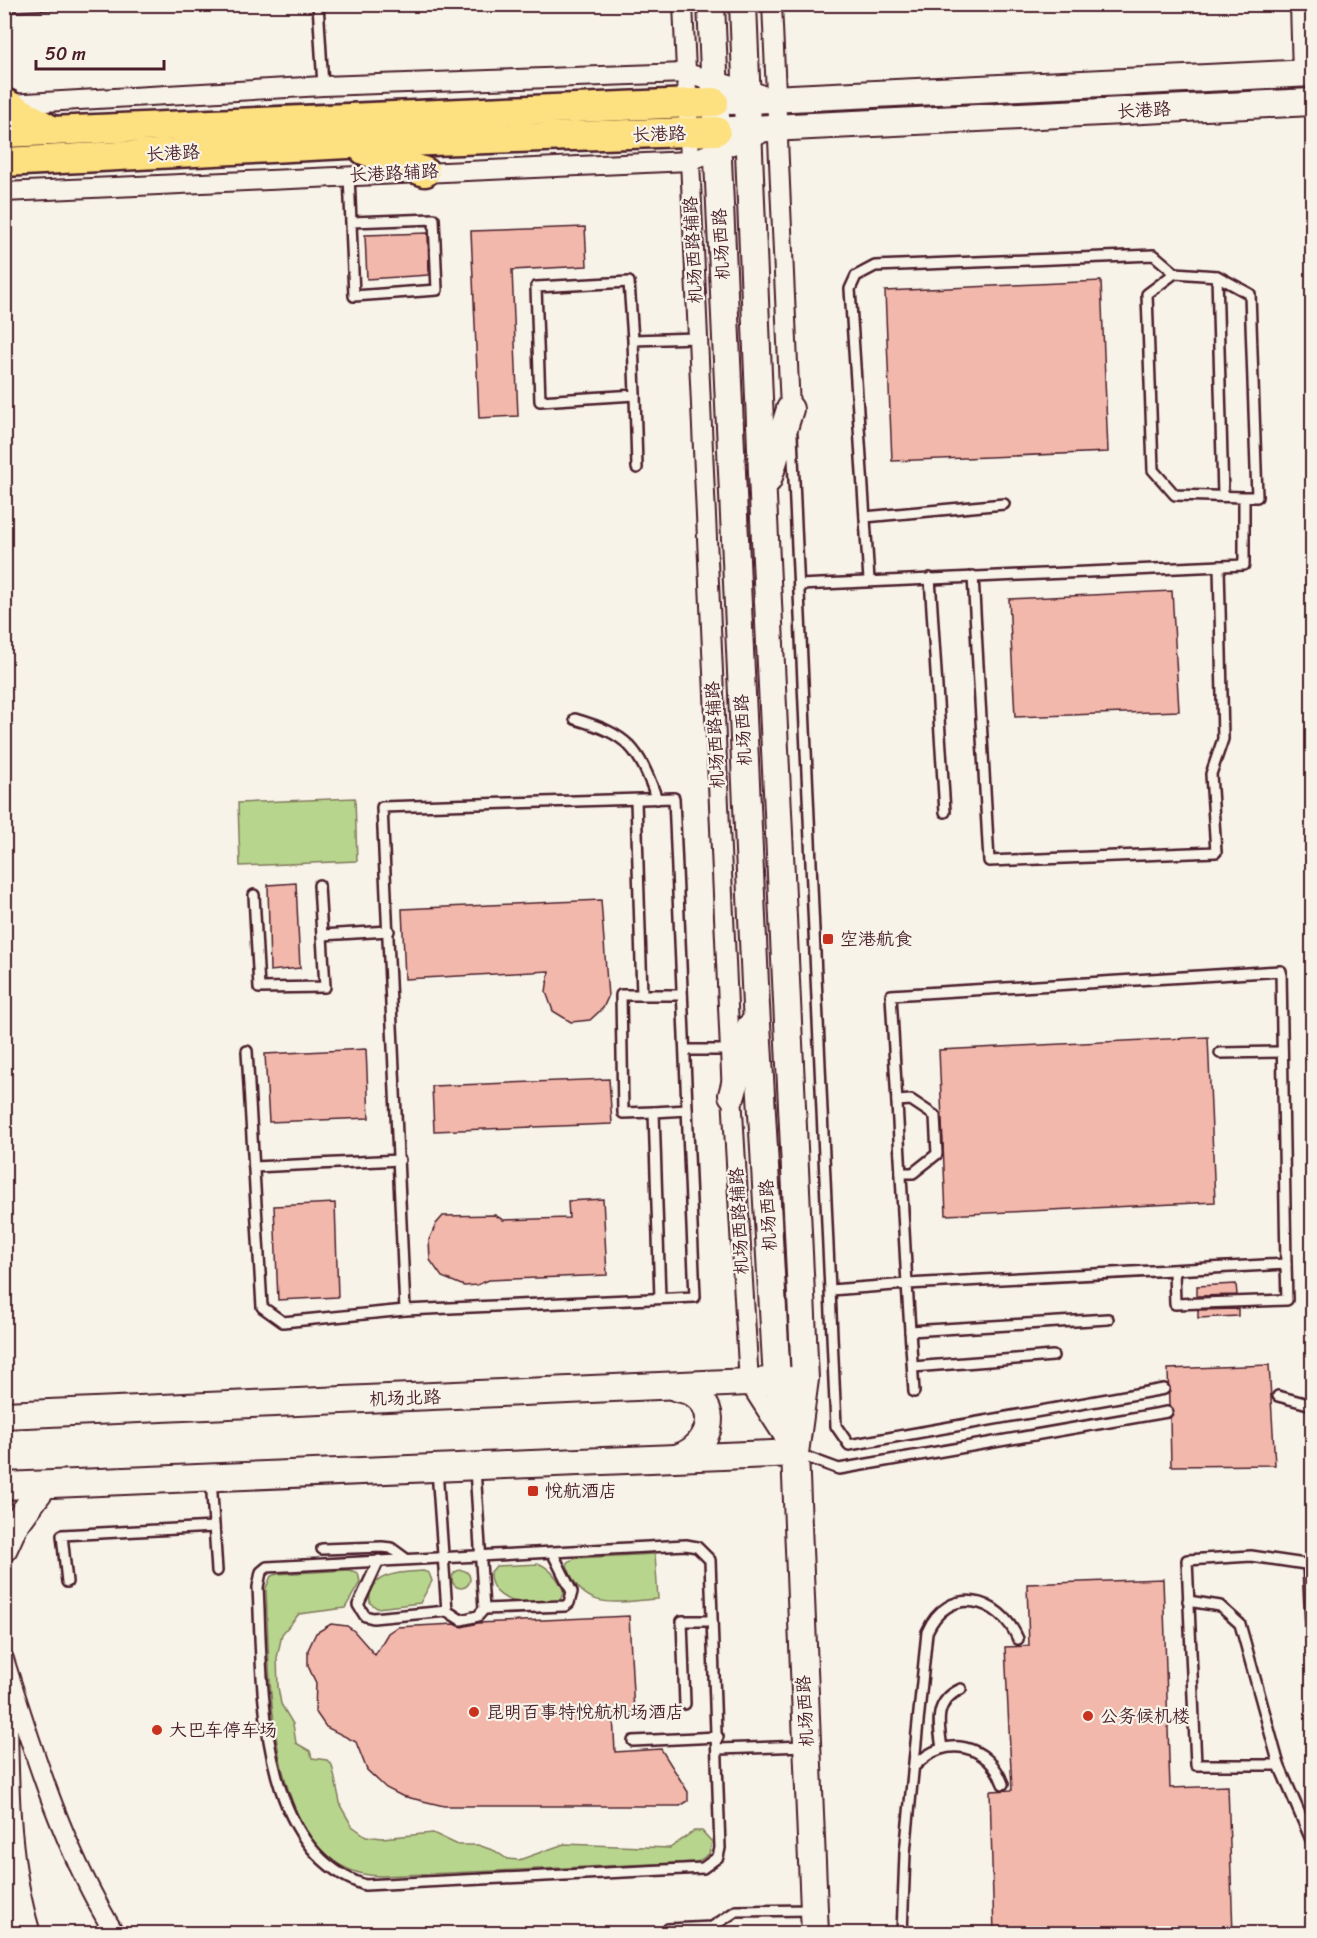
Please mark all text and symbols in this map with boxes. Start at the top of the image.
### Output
scale bar [36,33,164,71]
text: 50 m [45,38,86,70]
street label: 长港路 [1116,93,1172,127]
street label: 长港路 [631,117,687,151]
street label: 长港路 [145,136,201,170]
street label: 长港路辅路 [348,155,440,191]
street label: 机场西路辅路 [674,195,712,305]
street label: 机场西路 [703,207,739,281]
street label: 机场西路辅路 [696,680,734,790]
street label: 机场西路 [725,693,761,767]
place label: 空港航食 [840,923,912,955]
marker: 空港航食 [821,932,835,946]
street label: 机场西路辅路 [720,1166,758,1276]
street label: 机场西路 [750,1178,786,1252]
street label: 机场北路 [368,1381,442,1415]
place label: 悦航酒店 [545,1475,617,1507]
marker: 悦航酒店 [526,1484,540,1498]
street label: 机场西路 [787,1674,823,1748]
place label: 昆明百事特悦航机场酒店 [486,1696,684,1728]
place label: 公务候机楼 [1100,1700,1190,1732]
marker: 昆明百事特悦航机场酒店 [467,1705,481,1719]
marker: 公务候机楼 [1081,1709,1095,1723]
place label: 大巴车停车场 [169,1714,277,1746]
marker: 大巴车停车场 [150,1723,164,1737]

